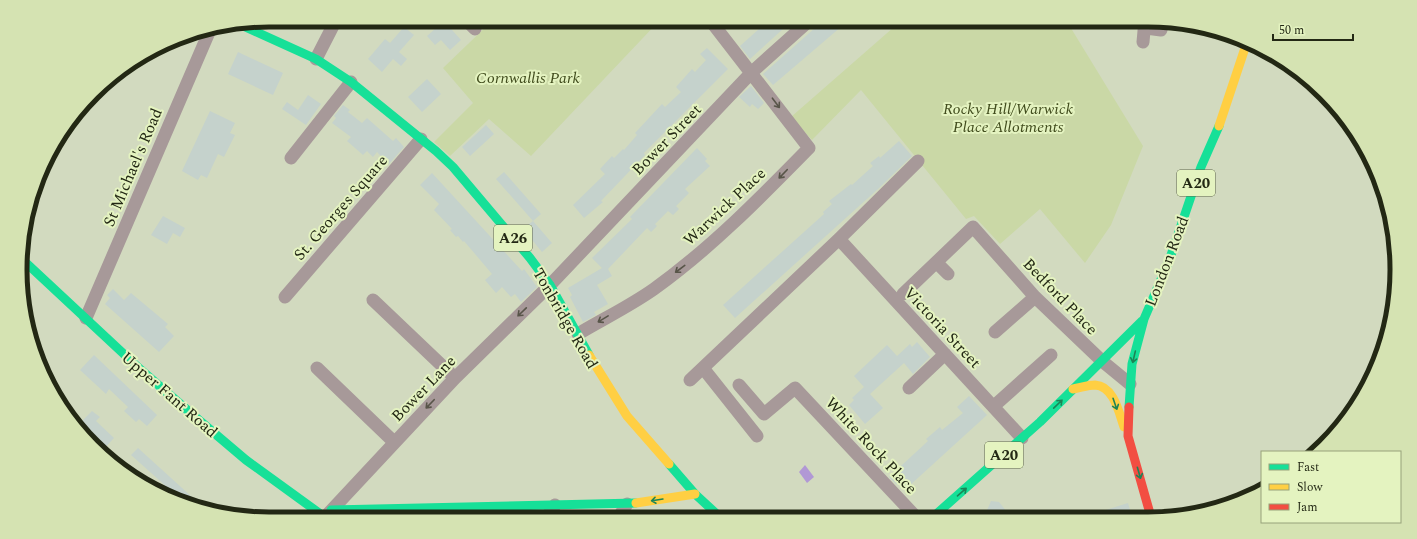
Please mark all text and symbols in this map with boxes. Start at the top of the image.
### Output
scale bar [1273,16,1353,42]
text: 50 m [1279,21,1304,40]
park label: Cornwallis Park [476,66,580,90]
park label: Rocky Hill/Warwick Place Allotments [943,97,1074,139]
street label: Bower Street [626,98,707,181]
one-way arrow [771,98,780,109]
street label: St Michael's Road [97,104,169,230]
street label: St. Georges Square [288,150,394,266]
street label: Warwick Place [678,162,771,251]
one-way arrow [778,169,788,179]
road number: A20 [1177,170,1215,196]
street label: London Road [1139,213,1195,310]
road number: A26 [494,225,532,251]
street label: Bedford Place [1017,253,1103,341]
street label: Tonbridge Road [526,263,604,374]
one-way arrow [674,265,685,273]
street label: Victoria Street [898,281,987,374]
one-way arrow [517,307,527,317]
one-way arrow [597,315,609,323]
street label: Upper Fant Road [116,346,223,444]
street label: Bower Lane [386,350,462,427]
one-way arrow [1130,350,1137,363]
street label: White Rock Place [820,392,923,500]
one-way arrow [1112,398,1120,410]
one-way arrow [426,399,435,409]
one-way arrow [1053,399,1063,409]
road number: A20 [985,442,1023,468]
legend [1261,451,1401,523]
text: Fast [1297,458,1319,477]
one-way arrow [1136,466,1143,479]
text: Slow [1297,478,1323,497]
one-way arrow [957,487,968,496]
one-way arrow [651,496,664,504]
text: Jam [1297,498,1318,517]

